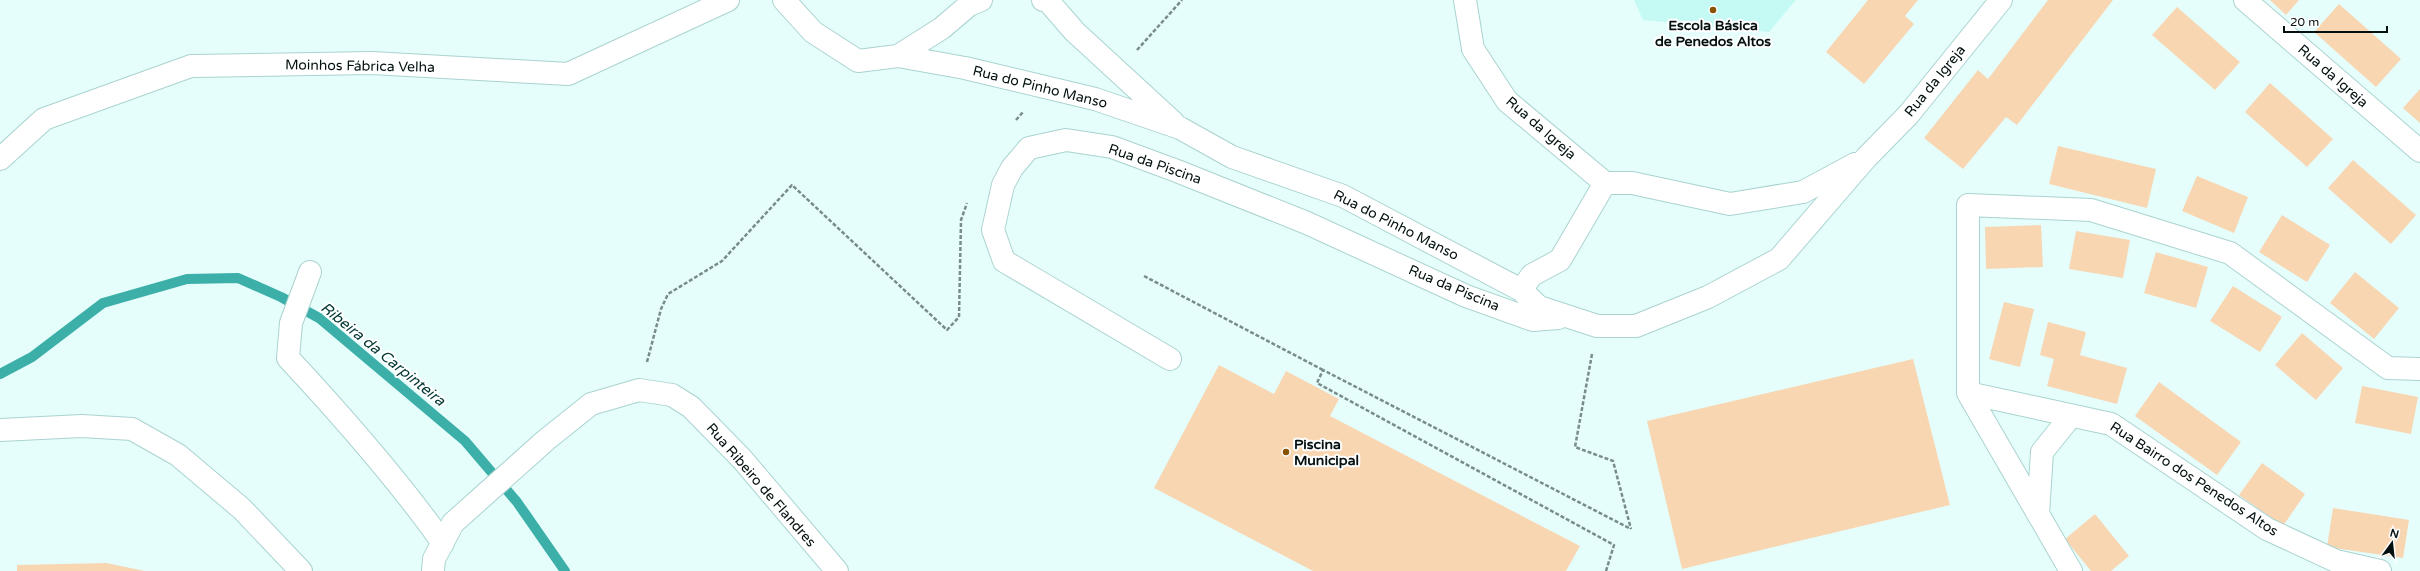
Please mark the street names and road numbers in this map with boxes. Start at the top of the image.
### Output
street label: Rua da Igreja [2294,41,2372,111]
street label: Rua da Igreja [1901,42,1969,120]
street label: Moinhos Fábrica Velha [285,56,435,76]
street label: Rua do Pinho Manso [971,62,1109,112]
street label: Rua da Igreja [1502,93,1580,163]
street label: Rua da Piscina [1106,140,1204,188]
street label: Rua do Pinho Manso [1331,186,1461,264]
street label: Rua da Piscina [1406,261,1502,315]
street label: Rua Bairro dos Penedos Altos [2107,418,2281,540]
street label: Rua Ribeiro de Flandres [703,420,820,551]

